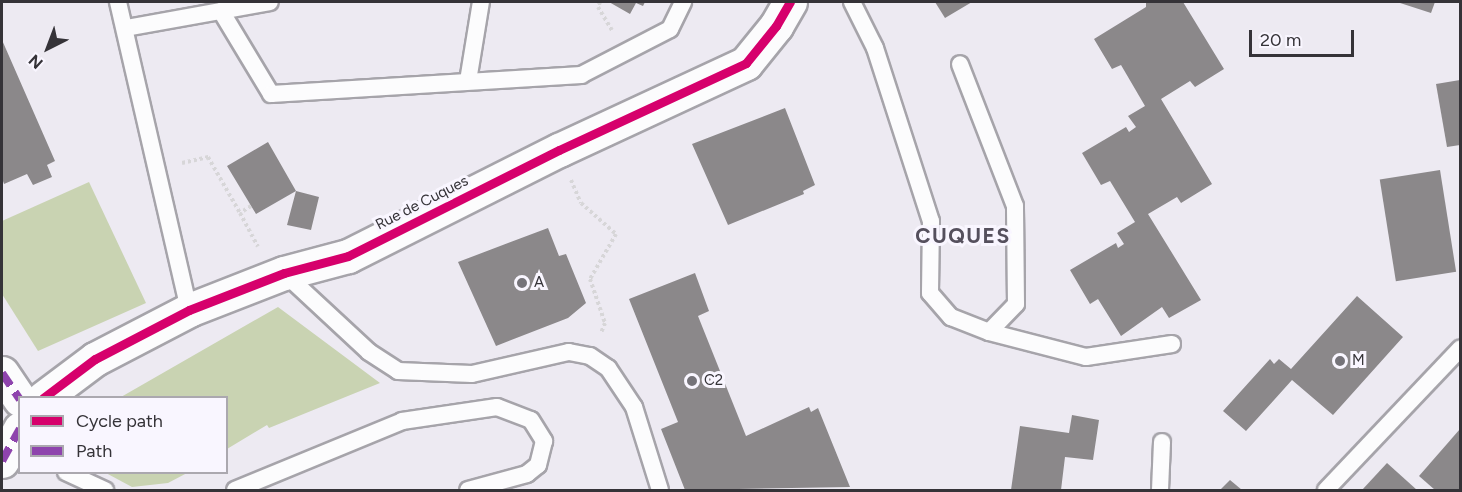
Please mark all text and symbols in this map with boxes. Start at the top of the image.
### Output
north arrow [18,18,78,78]
scale bar [1252,18,1357,56]
text: 20 m [1260,29,1301,51]
text: N [25,51,47,73]
street label: Rue de Cuques [373,172,471,234]
district label: CUQUES [915,223,1011,249]
place label: A [534,274,544,292]
marker: A [515,276,529,290]
place label: M [1352,352,1365,370]
marker: M [1333,354,1347,368]
place label: C2 [704,372,723,390]
marker: C2 [685,374,699,388]
legend [18,396,228,474]
text: Cycle path [76,410,163,432]
text: Path [76,440,112,462]

